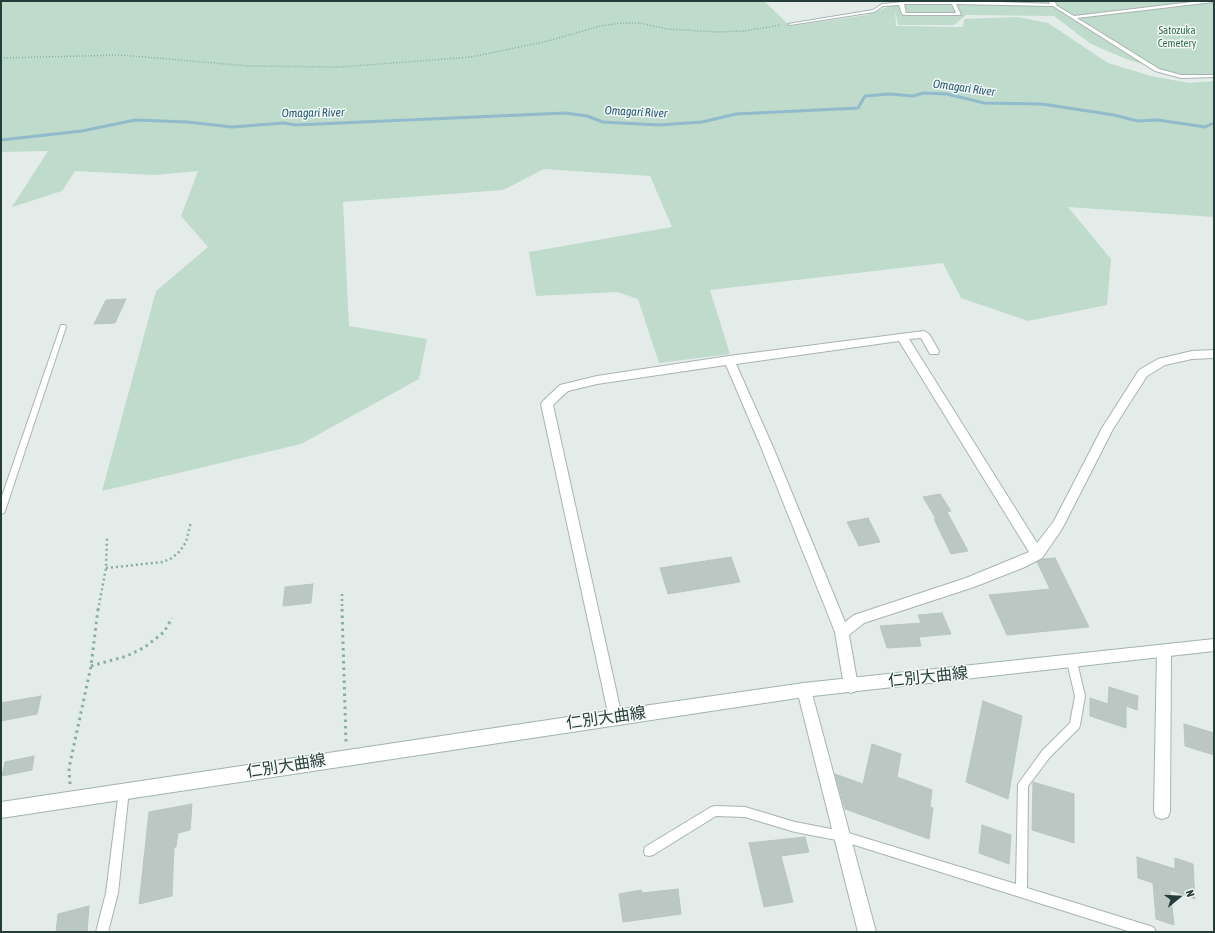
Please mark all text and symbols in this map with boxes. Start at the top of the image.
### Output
park label: Satozuka Cemetery [1158,24,1196,50]
water label: Omagari River [932,77,996,99]
water label: Omagari River [604,103,668,121]
water label: Omagari River [282,105,344,121]
street label: 仁別大曲線 [887,663,969,691]
street label: 仁別大曲線 [565,703,647,733]
street label: 仁別大曲線 [245,750,327,782]
north arrow [1159,877,1199,917]
text: N [1184,888,1197,898]

